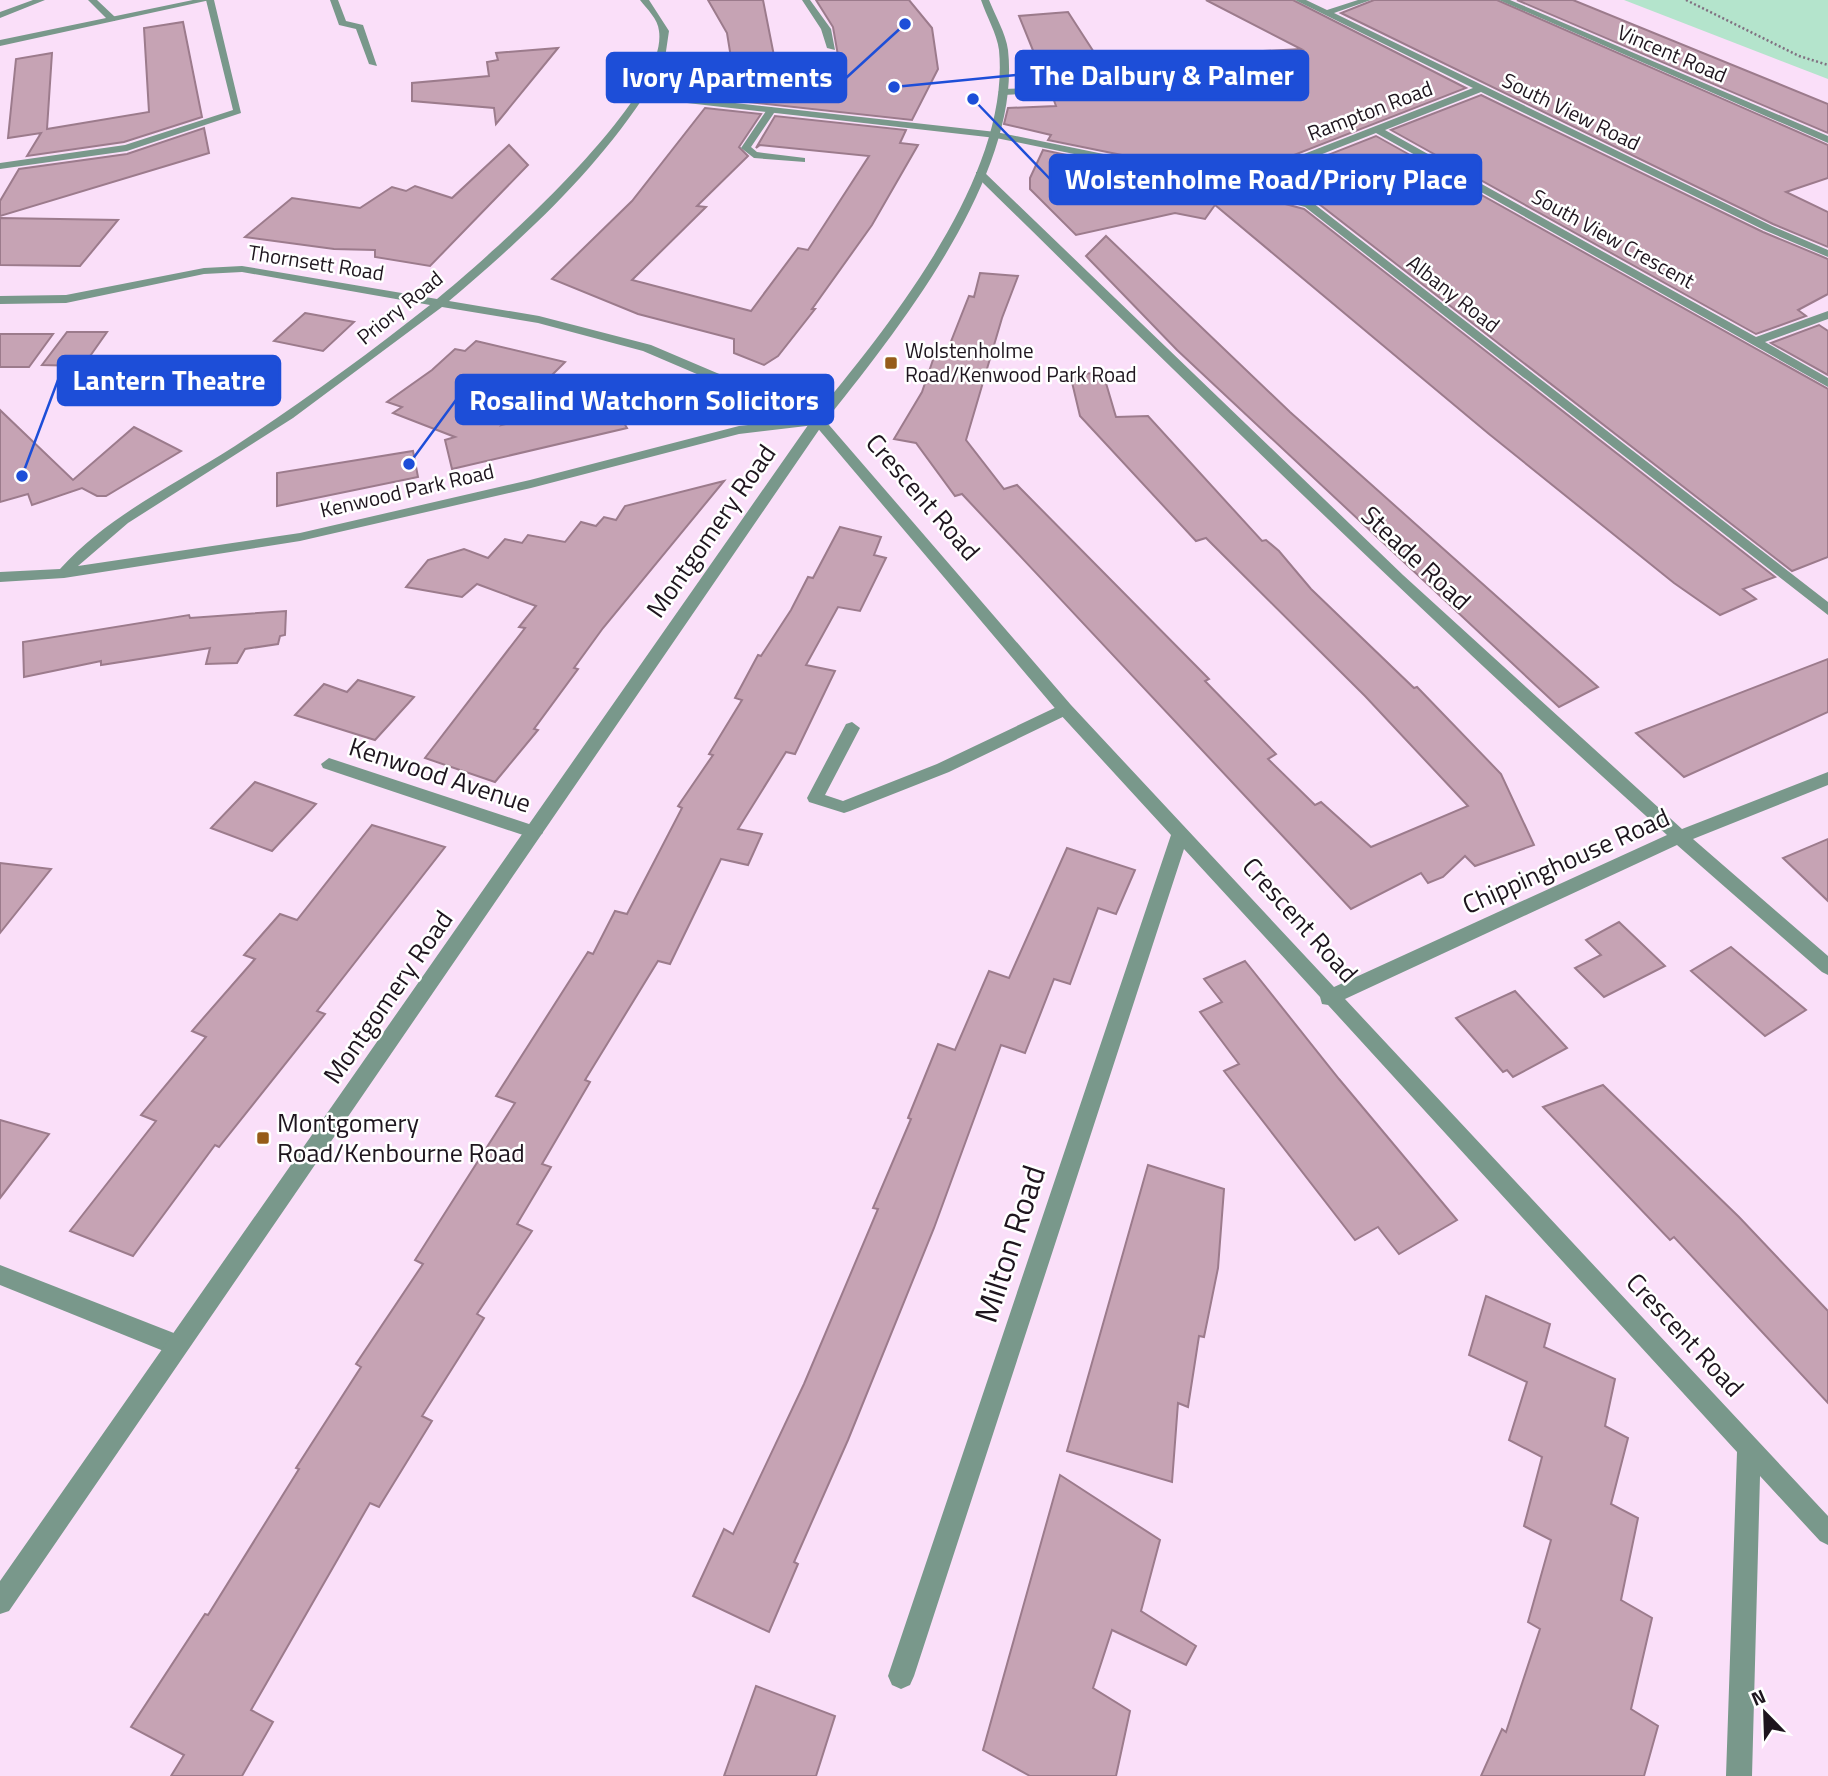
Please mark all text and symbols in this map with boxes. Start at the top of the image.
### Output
street label: Vincent Road [1613,16,1732,91]
callout: The Dalbury & Palmer [1016,51,1308,100]
callout: Ivory Apartments [607,53,846,102]
text: The Dalbury & Palmer [1030,53,1294,96]
text: Ivory Apartments [622,55,832,98]
street label: South View Road [1497,64,1646,158]
street label: Rampton Road [1302,72,1437,149]
callout: Wolstenholme Road/Priory Place [1050,155,1481,204]
text: Wolstenholme Road/Priory Place [1065,157,1467,200]
street label: South View Crescent [1526,180,1701,296]
street label: Thornsett Road [246,235,386,289]
street label: Albany Road [1400,247,1507,340]
street label: Priory Road [349,262,449,352]
place label: Wolstenholme Road/Kenwood Park Road [905,334,1137,390]
marker: Wolstenholme Road/Kenwood Park Road [883,355,899,371]
callout: Lantern Theatre [58,356,280,405]
text: Lantern Theatre [72,358,266,401]
callout: Rosalind Watchorn Solicitors [456,375,833,424]
text: Rosalind Watchorn Solicitors [469,378,819,421]
street label: Crescent Road [857,425,990,569]
street label: Montgomery Road [636,436,785,625]
street label: Kenwood Park Road [317,454,497,526]
street label: Steade Road [1353,496,1480,619]
street label: Kenwood Avenue [344,727,536,822]
street label: Chippinghouse Road [1456,797,1676,924]
street label: Crescent Road [1233,848,1367,991]
street label: Montgomery Road [313,902,462,1091]
place label: Montgomery Road/Kenbourne Road [277,1103,525,1172]
marker: Montgomery Road/Kenbourne Road [255,1130,271,1146]
street label: Milton Road [961,1159,1057,1329]
street label: Crescent Road [1617,1264,1753,1405]
north arrow [1730,1678,1800,1748]
text: N [1746,1681,1770,1713]

